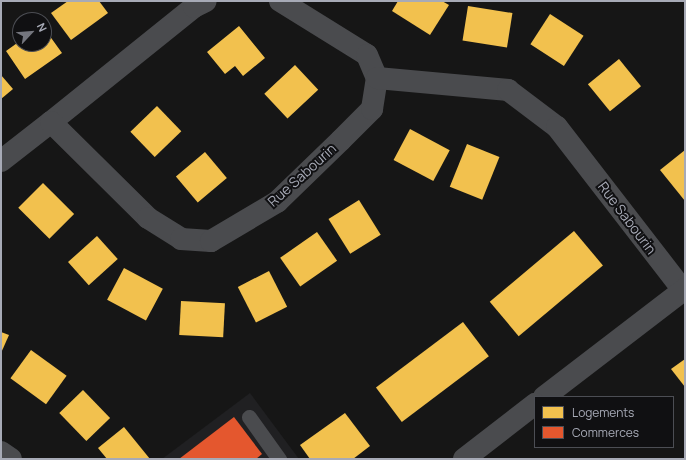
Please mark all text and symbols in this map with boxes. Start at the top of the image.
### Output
north arrow [12,12,52,52]
text: N [34,20,51,34]
street label: Rue Sabourin [264,140,340,210]
street label: Rue Sabourin [594,179,660,257]
legend [534,396,674,448]
text: Logements [572,404,634,421]
text: Commerces [572,424,639,441]

